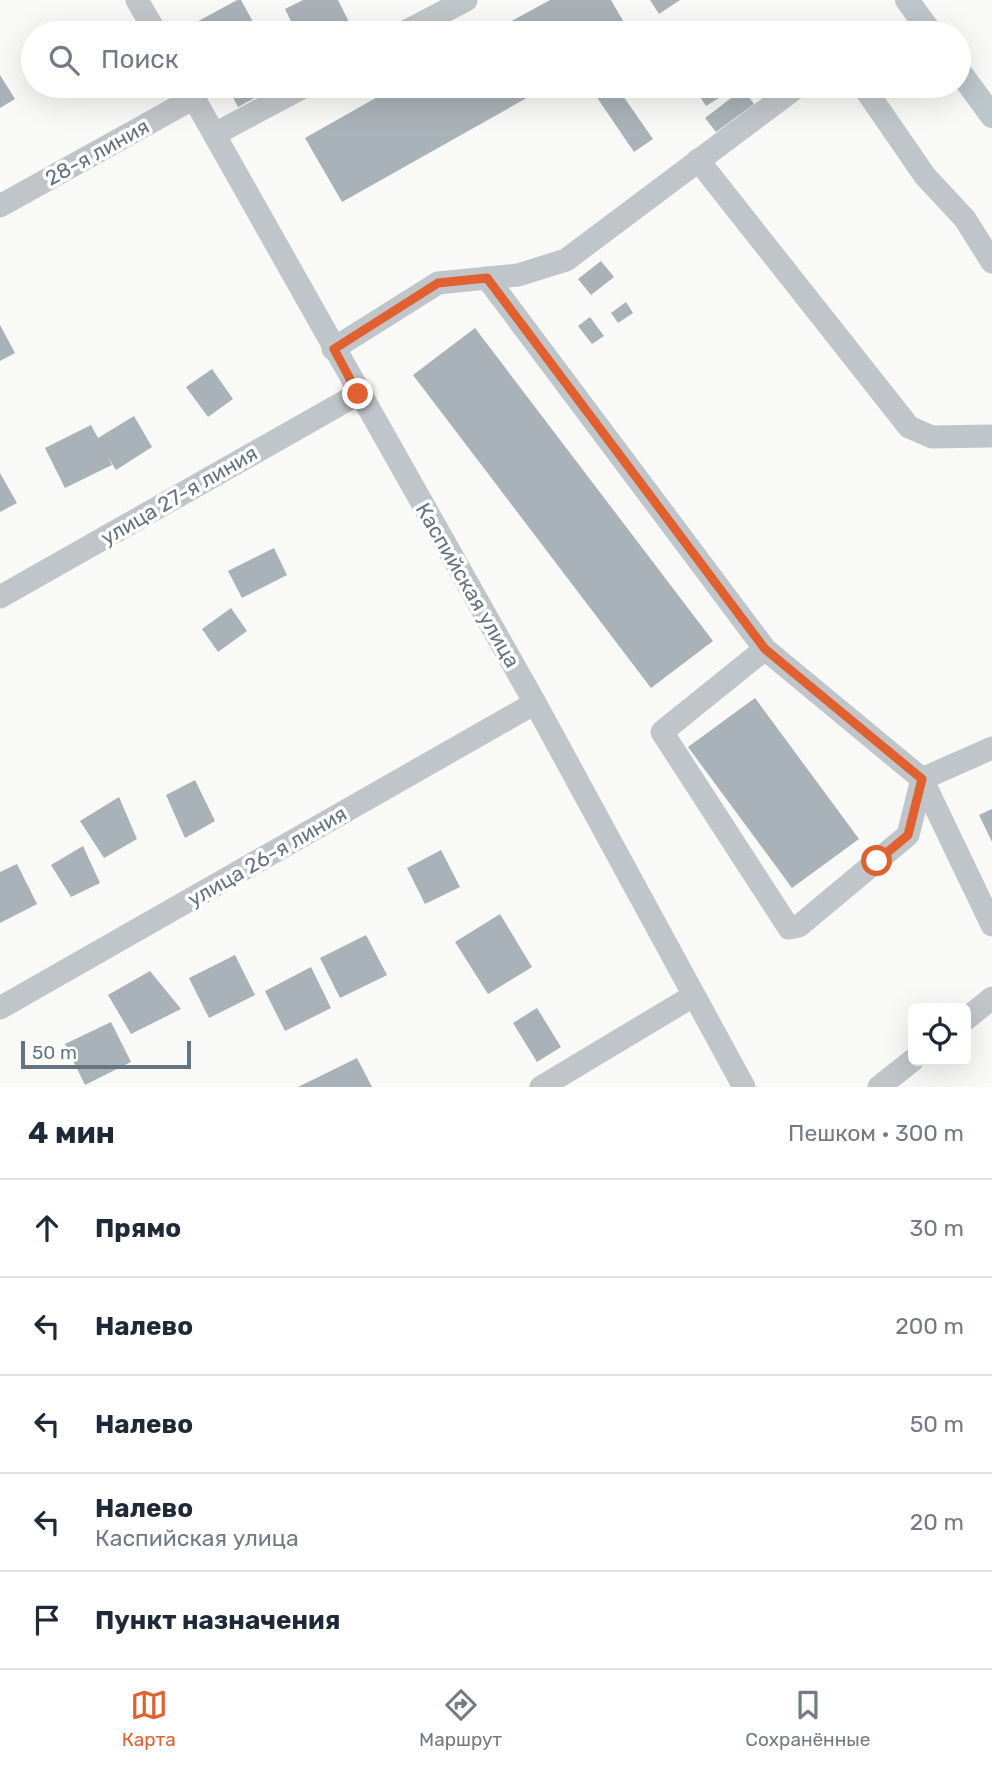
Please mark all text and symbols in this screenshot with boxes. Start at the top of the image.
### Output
search box [21,21,971,98]
icon: search [45,41,83,79]
text: Поиск [101,44,179,75]
street label: 28-я линия [41,113,153,191]
route end [342,378,373,409]
street label: улица 27-я линия [96,440,262,550]
street label: Каспийская улица [411,498,525,672]
street label: улица 26-я линия [183,800,351,912]
route start [861,845,892,876]
map controls [908,1003,971,1066]
button: locate [908,1003,971,1066]
scale bar [21,1038,191,1070]
text: 50 m [32,1041,77,1064]
text: 4 мин [28,1115,115,1151]
text: Пешком · 300 m [788,1119,964,1147]
icon: ahead [28,1209,66,1247]
text: Прямо [95,1213,181,1244]
text: 30 m [909,1214,964,1242]
icon: left [28,1307,66,1345]
text: Налево [95,1311,193,1342]
text: 200 m [895,1312,964,1340]
icon: left [28,1405,66,1443]
text: Налево [95,1409,193,1440]
text: 50 m [910,1410,964,1438]
text: Налево [95,1493,193,1524]
icon: left [28,1503,66,1541]
text: 20 m [910,1508,964,1536]
text: Каспийская улица [95,1524,299,1552]
icon: arrive [28,1601,66,1639]
text: Пункт назначения [95,1605,340,1636]
tab: Карта [122,1686,176,1751]
tab: Маршрут [419,1686,502,1751]
tab: Сохранённые [745,1686,870,1751]

